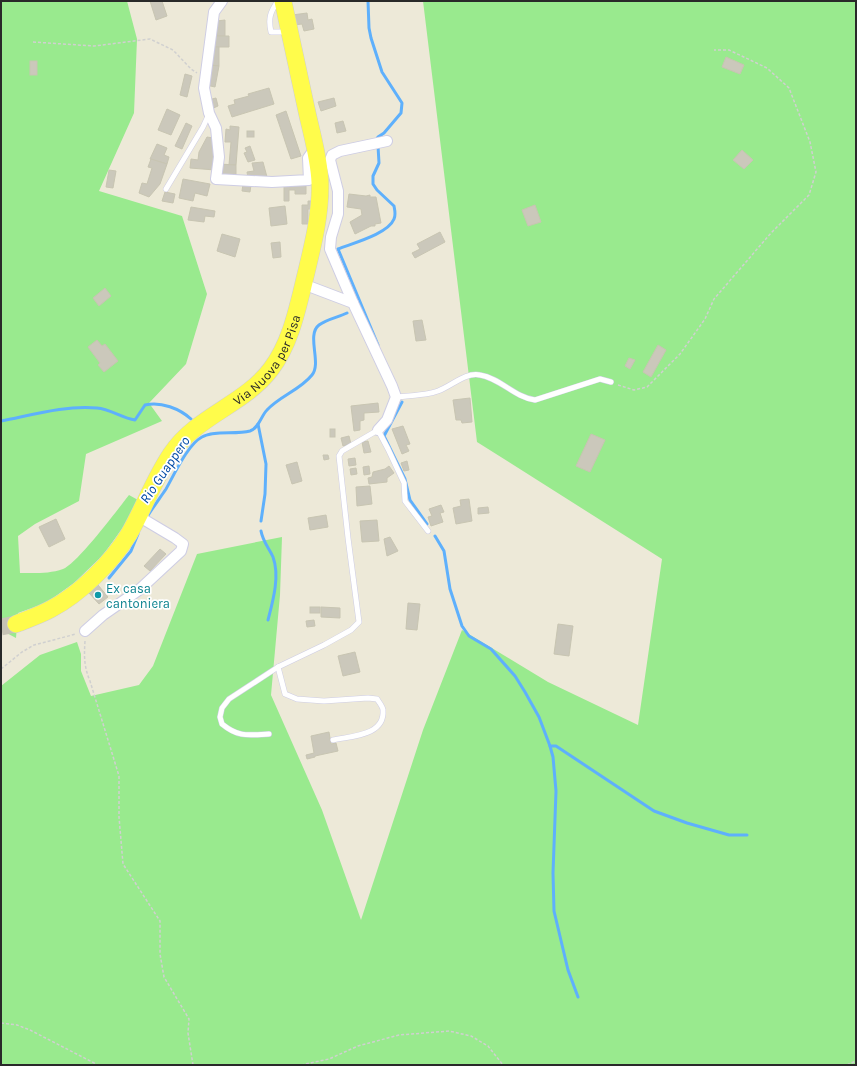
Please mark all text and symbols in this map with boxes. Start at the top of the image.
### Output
street label: Via Nuova per Pisa [230,313,303,408]
water label: Rio Guappero [136,433,194,507]
place label: Ex casa cantoniera [106,581,170,611]
marker: Ex casa cantoniera [93,590,103,600]

